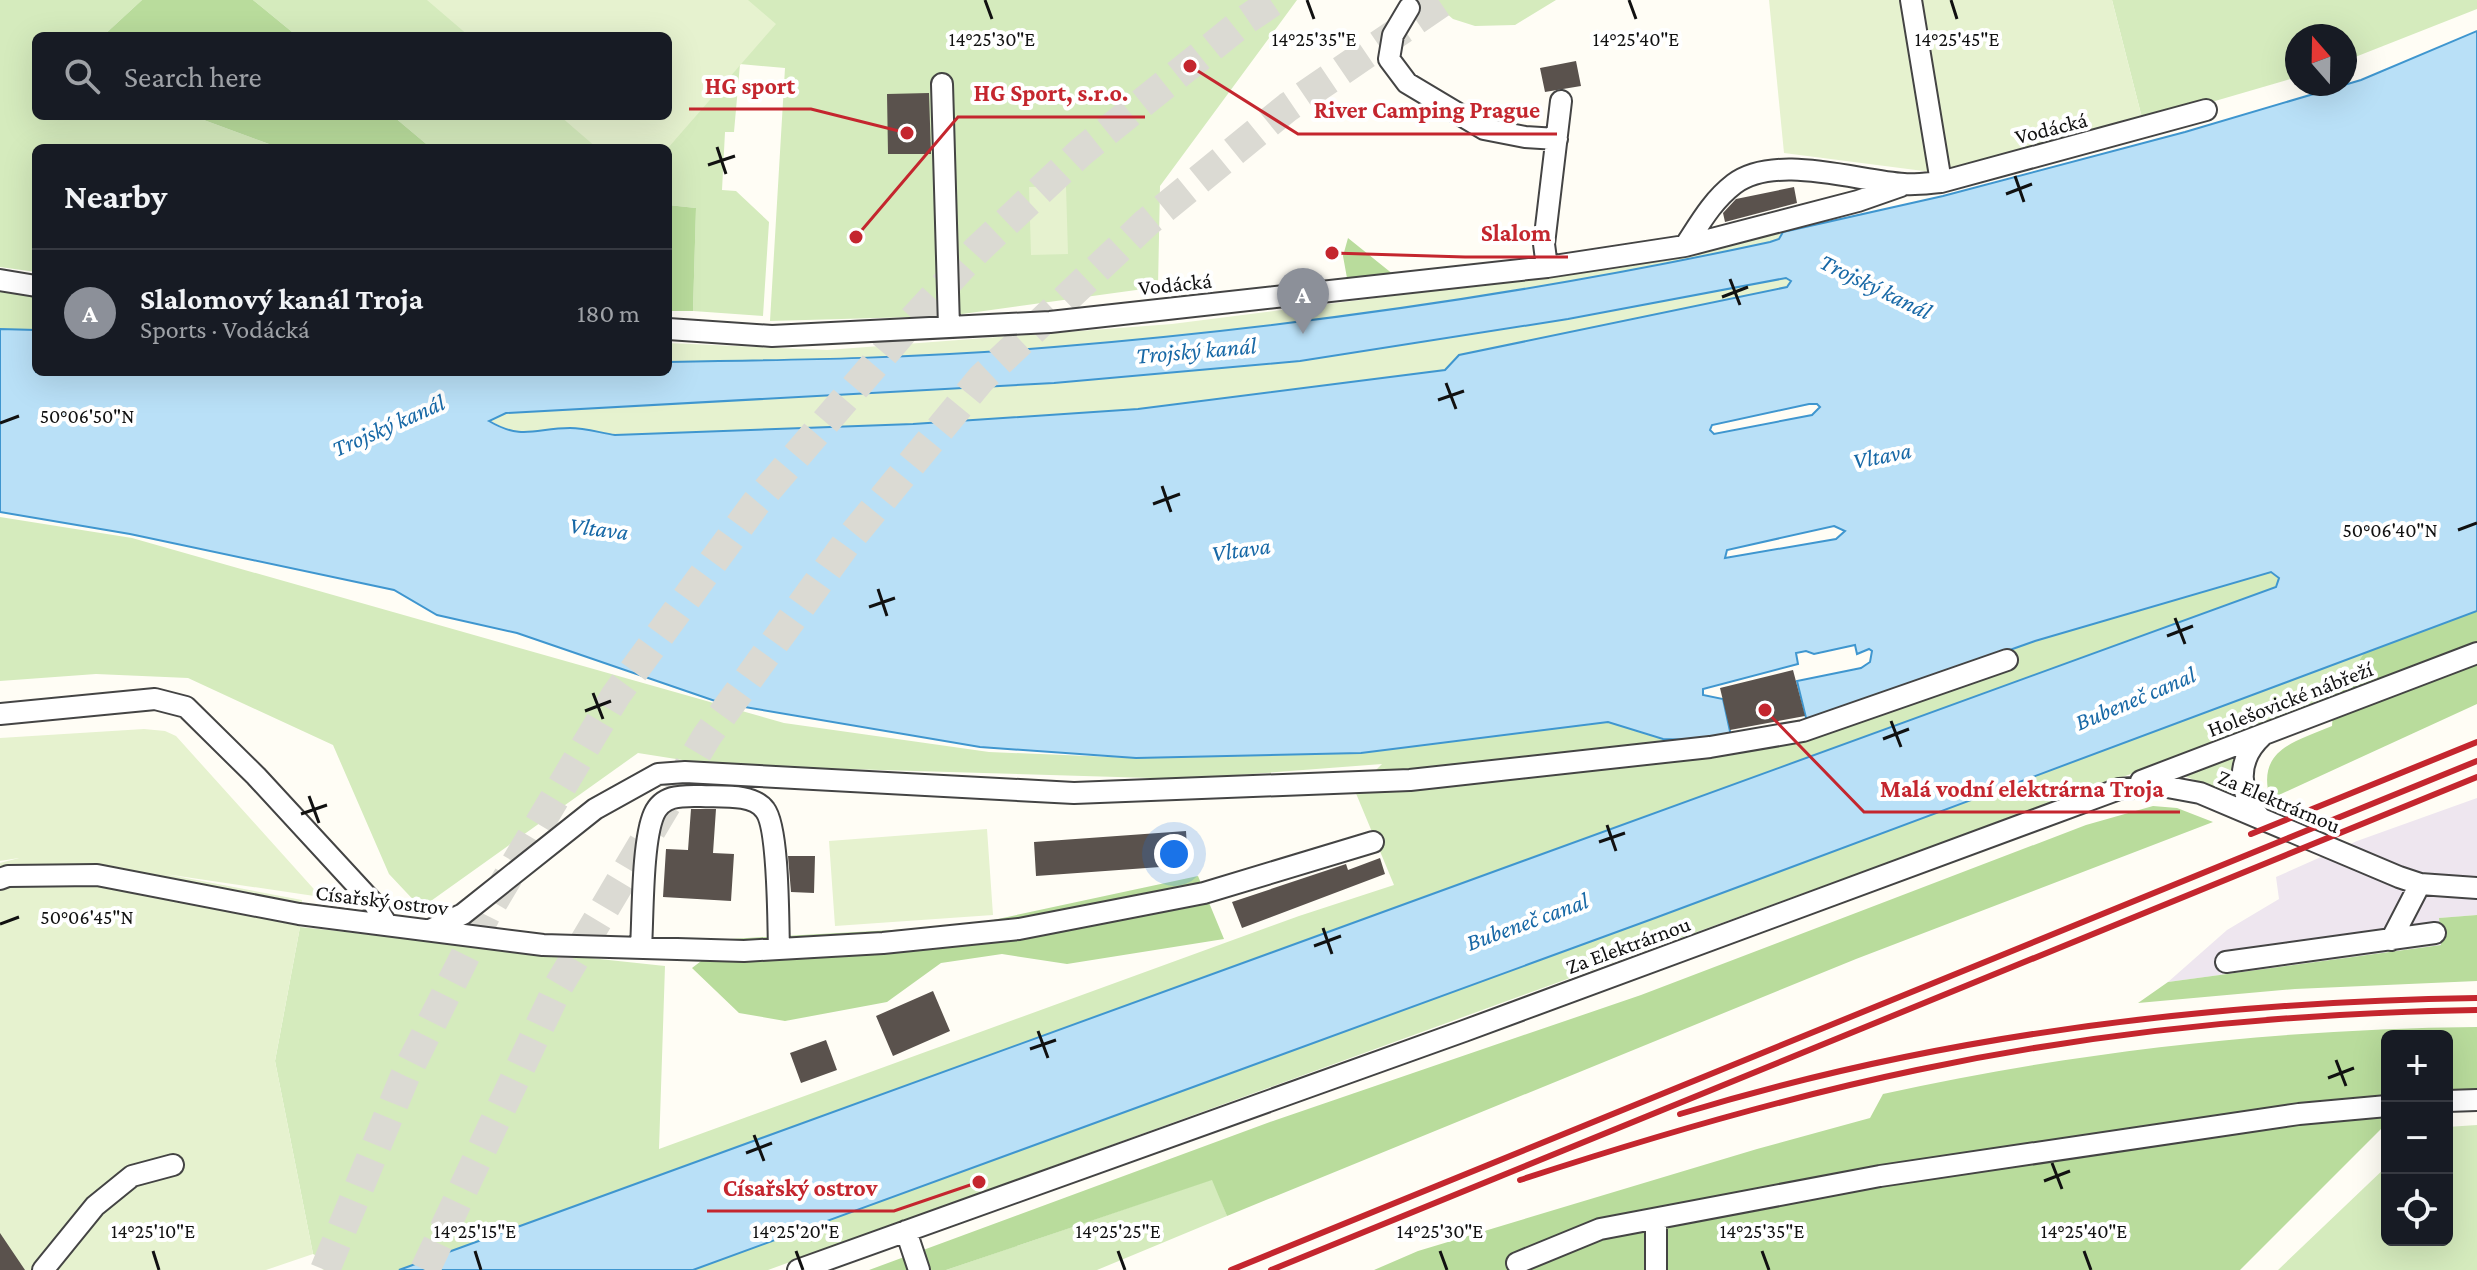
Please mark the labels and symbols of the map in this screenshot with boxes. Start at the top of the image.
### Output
north arrow [2285,24,2357,96]
text: 14°25'30"E [949,28,1035,50]
text: 14°25'35"E [1272,28,1356,50]
text: 14°25'40"E [1593,28,1679,50]
text: 14°25'45"E [1915,28,1999,50]
callout: HG sport [689,61,811,109]
callout: HG Sport, s.r.o. [958,69,1145,117]
text: HG sport [705,72,795,99]
text: HG Sport, s.r.o. [974,79,1128,107]
callout: River Camping Prague [1298,86,1557,134]
text: River Camping Prague [1314,96,1540,123]
street label: Vodácká [2012,107,2090,149]
callout: Slalom [1465,209,1568,257]
text: Slalom [1481,219,1552,246]
water label: Trojský kanál [1815,247,1937,326]
street label: Vodácká [1137,268,1213,300]
pin: A [1277,268,1329,334]
water label: Trojský kanál [1135,331,1258,370]
water label: Trojský kanál [327,388,450,463]
text: 50°06'50"N [40,405,134,427]
water label: Vltava [1850,436,1914,474]
water label: Vltava [568,511,630,545]
text: 50°06'40"N [2342,519,2438,541]
water label: Vltava [1210,532,1272,566]
street label: Holešovické nábřeží [2204,656,2377,742]
water label: Bubeneč canal [2071,660,2200,735]
callout: Malá vodní elektrárna Troja [1864,764,2180,812]
street label: Za Elektrárnou [2214,764,2344,838]
text: Malá vodní elektrárna Troja [1880,775,2164,803]
your location [1154,834,1194,874]
street label: Císařský ostrov [314,879,451,921]
water label: Bubeneč canal [1462,886,1593,956]
text: 50°06'45"N [40,906,134,928]
street label: Za Elektrárnou [1562,911,1694,979]
callout: Císařský ostrov [707,1163,894,1211]
text: Císařský ostrov [723,1174,878,1201]
text: 14°25'10"E [111,1220,195,1242]
text: 14°25'15"E [434,1220,516,1242]
text: 14°25'20"E [753,1220,840,1242]
text: 14°25'25"E [1075,1220,1161,1242]
text: 14°25'30"E [1397,1220,1483,1242]
text: 14°25'35"E [1720,1220,1804,1242]
text: 14°25'40"E [2041,1220,2127,1242]

